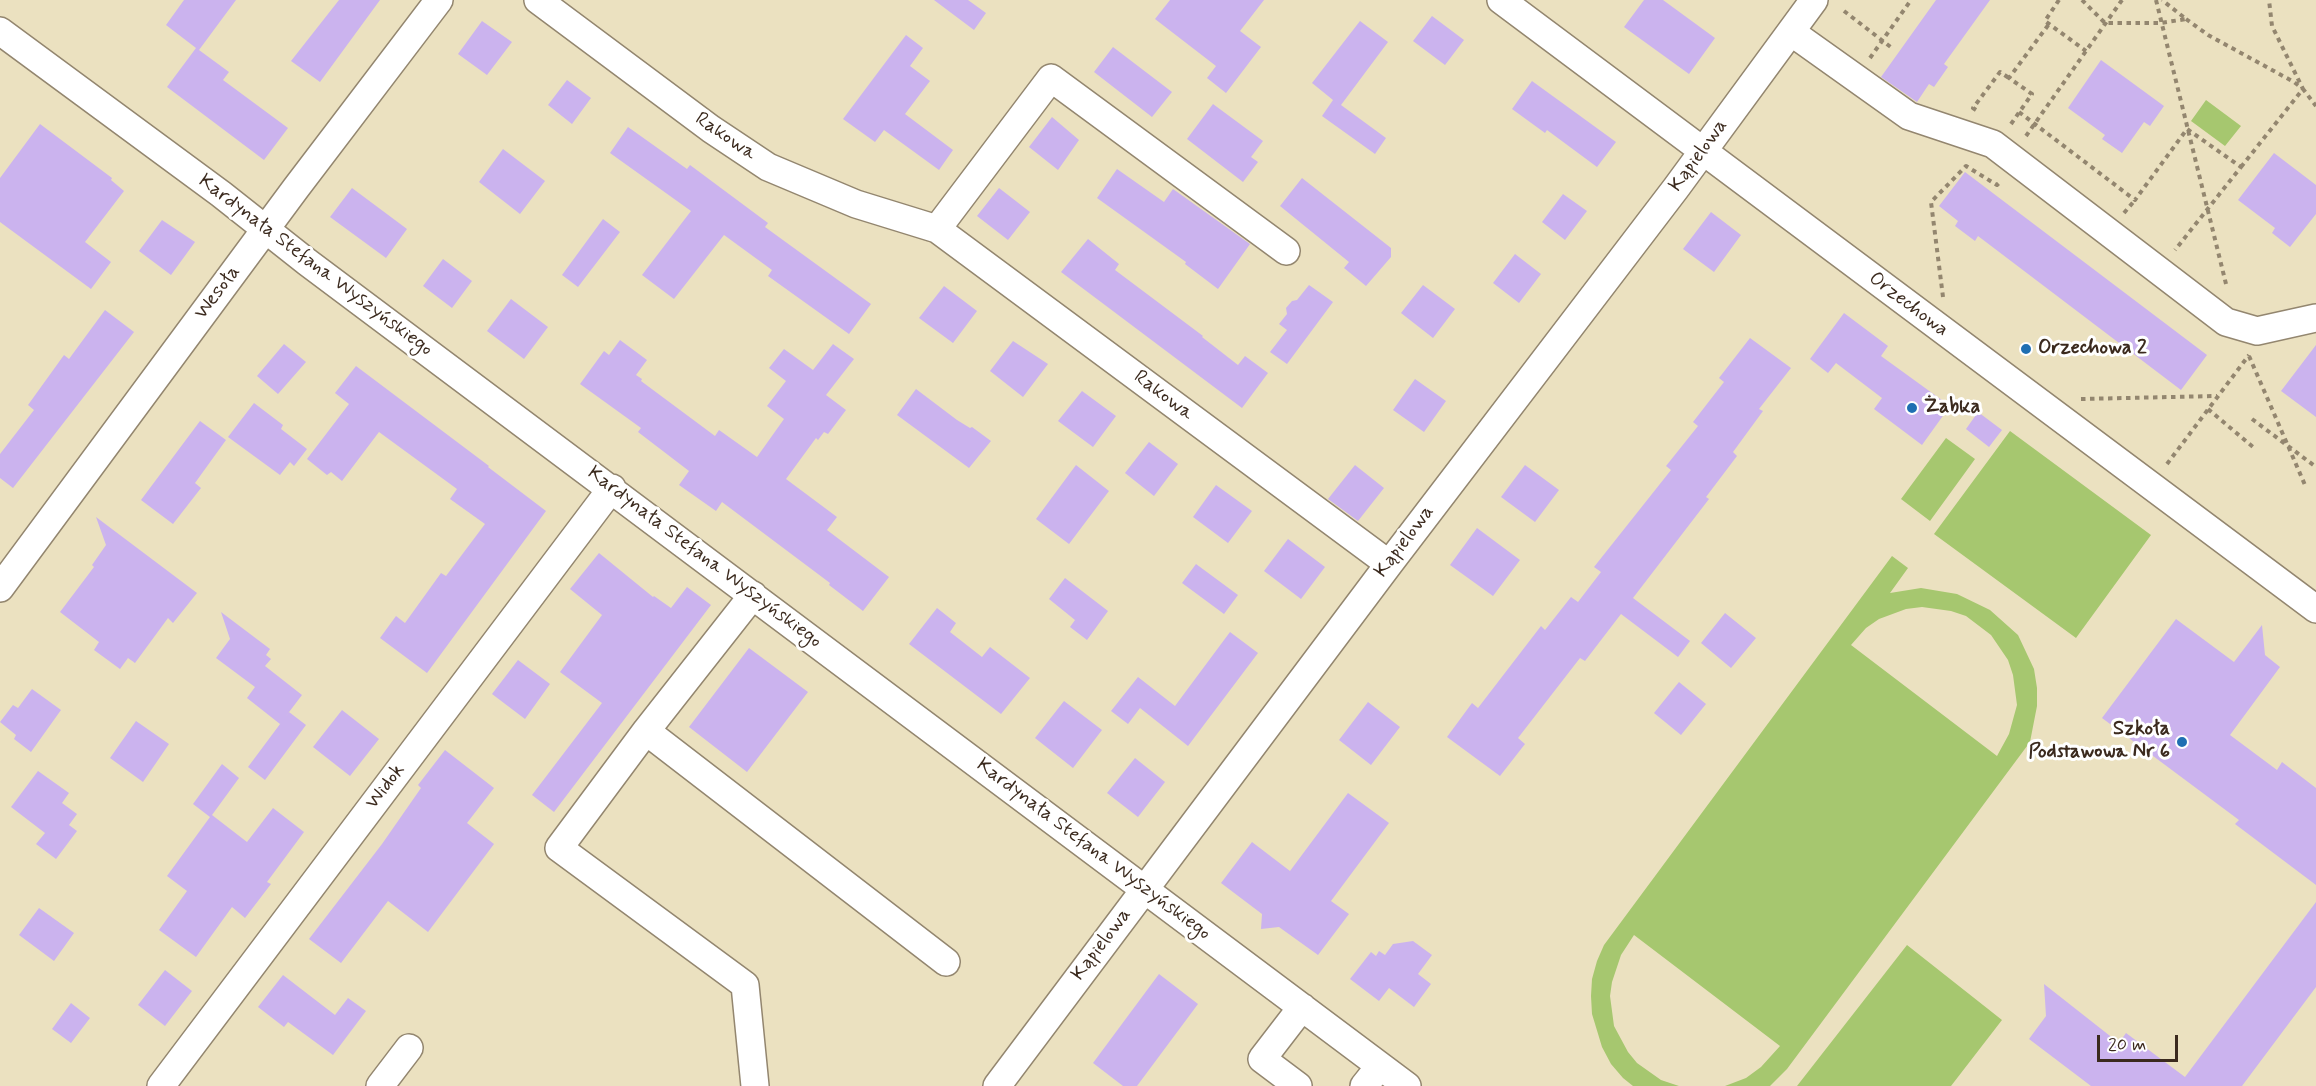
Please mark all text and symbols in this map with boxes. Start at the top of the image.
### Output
street label: Rakowa [690,108,760,166]
street label: Kąpielowa [1665,115,1733,197]
street label: Kardynała Stefana Wyszyńskiego [193,170,437,362]
street label: Wesoła [190,261,246,325]
street label: Orzechowa [1863,267,1953,343]
place label: Orzechowa 2 [2038,337,2147,361]
marker: Orzechowa 2 [2019,342,2033,356]
street label: Rakowa [1128,366,1198,426]
place label: Żabka [1924,396,1980,420]
marker: Żabka [1905,401,1919,415]
street label: Kardynała Stefana Wyszyńskiego [582,462,826,654]
street label: Kąpielowa [1370,501,1440,583]
place label: Szkoła Podstawowa Nr 6 [2029,718,2170,765]
marker: Szkoła Podstawowa Nr 6 [2175,735,2189,749]
street label: Kardynała Stefana Wyszyńskiego [971,754,1215,946]
street label: Widok [361,760,411,814]
street label: Kąpielowa [1067,904,1137,986]
scale bar [2100,1023,2181,1061]
text: 20 m [2108,1033,2146,1057]

